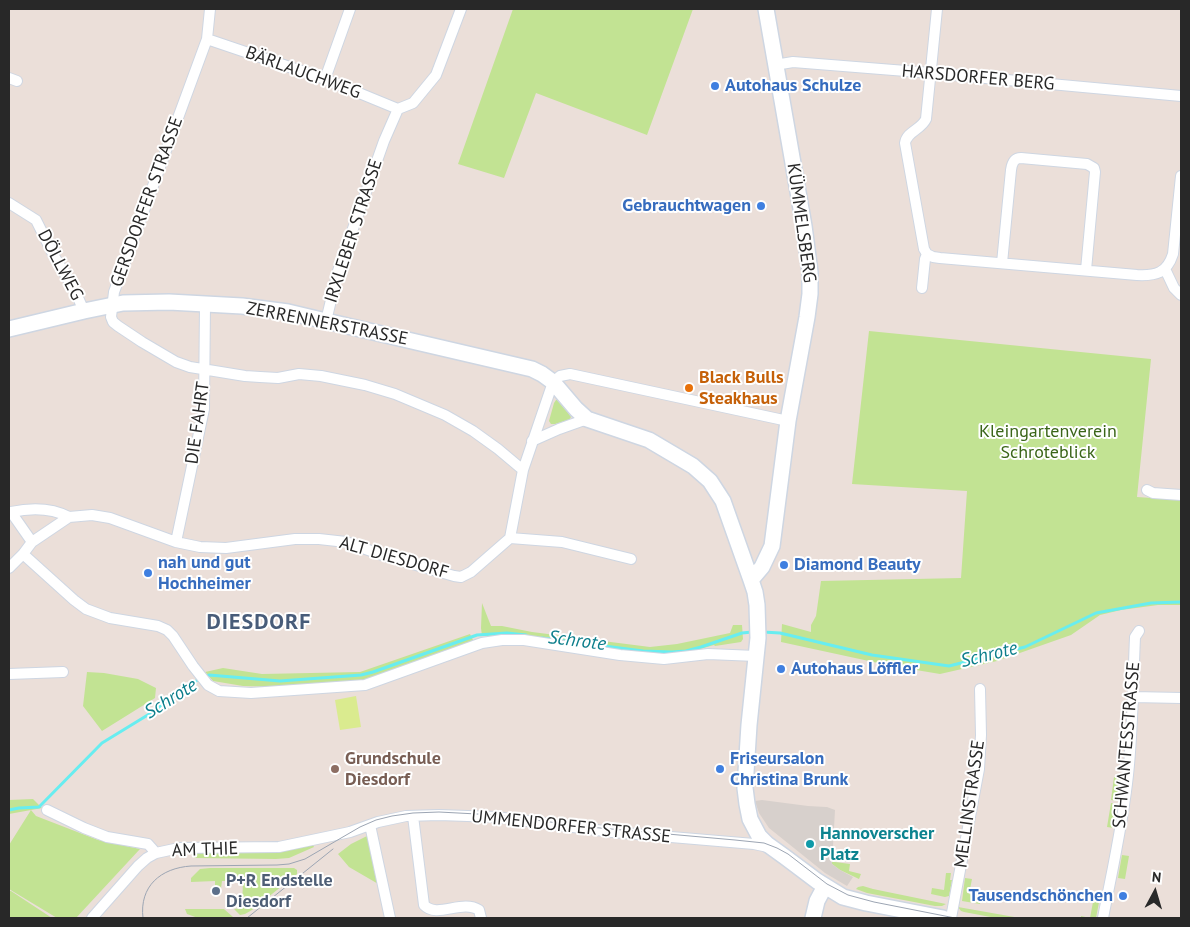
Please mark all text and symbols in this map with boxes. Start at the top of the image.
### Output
street label: BÄRLAUCHWEG [242,42,364,104]
street label: HARSDORFER BERG [901,61,1055,95]
place label: Autohaus Schulze [725,75,861,97]
marker: Autohaus Schulze [709,80,721,92]
street label: GERSDORFER STRASSE [106,114,188,290]
street label: IRXLEBER STRASSE [321,156,387,306]
street label: KÜMMELSBERG [782,162,820,284]
place label: Gebrauchtwagen [622,195,751,217]
marker: Gebrauchtwagen [755,200,767,212]
street label: DÖLLWEG [32,226,88,304]
street label: ZERRENNERSTRASSE [244,298,410,350]
place label: Black Bulls Steakhaus [699,367,784,409]
street label: DIE FAHRT [182,380,214,466]
marker: Black Bulls Steakhaus [683,382,695,394]
park label: Kleingartenverein Schroteblick [979,421,1117,464]
street label: ALT DIESDORF [337,532,451,584]
place label: nah und gut Hochheimer [158,552,251,594]
place label: Diamond Beauty [794,554,921,576]
marker: Diamond Beauty [778,559,790,571]
marker: nah und gut Hochheimer [142,567,154,579]
district label: DIESDORF [205,610,313,636]
water label: Schrote [547,626,607,656]
water label: Schrote [958,637,1020,673]
place label: Autohaus Löffler [791,658,918,680]
street label: SCHWANTESSTRASSE [1109,661,1145,829]
marker: Autohaus Löffler [775,663,787,675]
water label: Schrote [140,674,202,724]
street label: MELLINSTRASSE [950,739,990,869]
place label: Grundschule Diesdorf [345,748,441,791]
place label: Friseursalon Christina Brunk [730,748,848,791]
marker: Grundschule Diesdorf [329,763,341,775]
marker: Friseursalon Christina Brunk [714,763,726,775]
street label: UMMENDORFER STRASSE [470,806,672,848]
place label: Hannoverscher Platz [820,823,934,866]
street label: AM THIE [171,838,239,862]
marker: Hannoverscher Platz [804,838,816,850]
north arrow [1130,867,1180,917]
text: N [1151,868,1162,887]
place label: P+R Endstelle Diesdorf [226,870,333,912]
marker: P+R Endstelle Diesdorf [210,885,222,897]
place label: Tausendschönchen [969,885,1113,907]
marker: Tausendschönchen [1117,890,1129,902]

